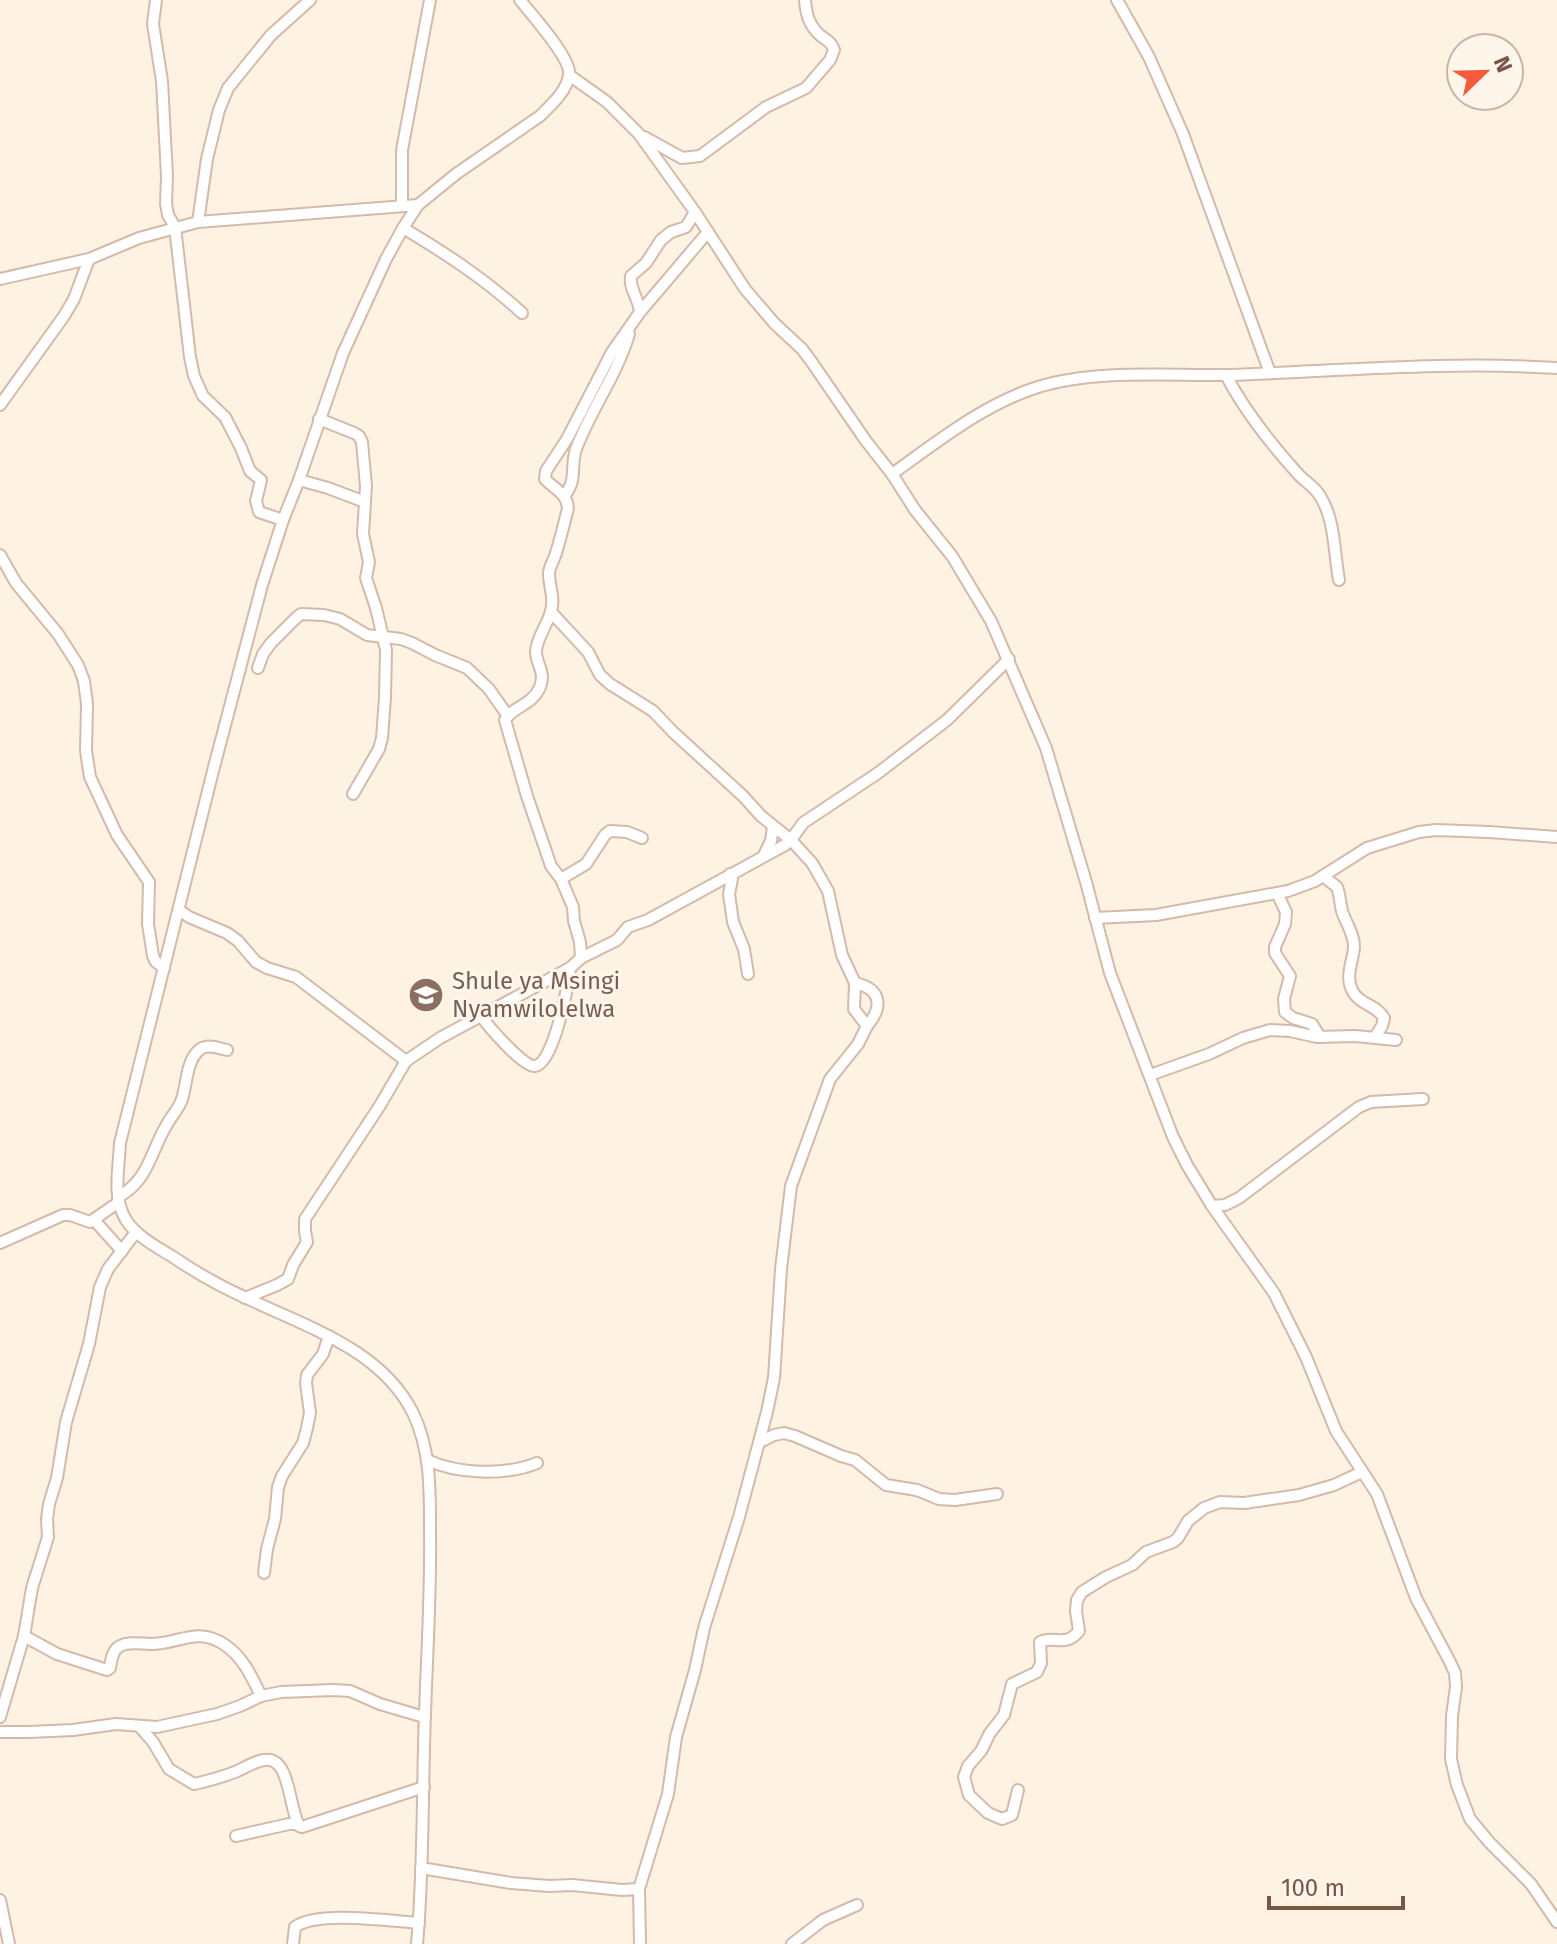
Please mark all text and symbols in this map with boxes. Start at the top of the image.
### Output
north arrow [1445,32,1525,112]
text: N [1488,52,1518,76]
place label: Shule ya Msingi Nyamwilolelwa [452,967,620,1023]
school or university icon: Shule ya Msingi Nyamwilolelwa [407,976,445,1014]
scale bar [1269,1860,1403,1910]
text: 100 m [1281,1874,1345,1902]

